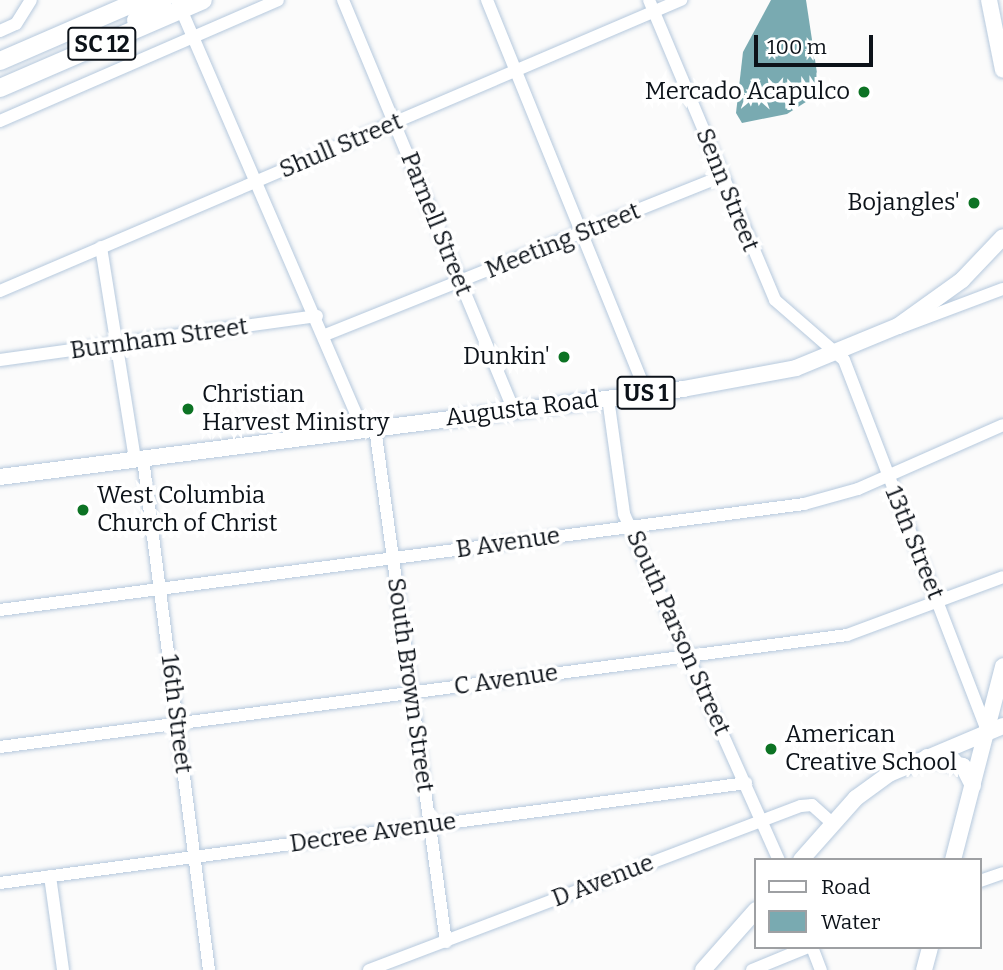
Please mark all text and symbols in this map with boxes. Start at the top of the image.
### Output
scale bar [758,21,877,65]
road number: SC 12 [67,24,137,64]
text: 100 m [767,34,827,60]
place label: Mercado Acapulco [645,78,850,106]
marker: Mercado Acapulco [856,84,872,100]
street label: Shull Street [275,107,407,185]
street label: Senn Street [689,124,765,256]
street label: Parnell Street [394,148,478,300]
place label: Bojangles' [847,189,960,217]
marker: Bojangles' [966,195,982,211]
street label: Meeting Street [481,197,645,285]
street label: Burnham Street [68,312,250,366]
place label: Dunkin' [463,343,550,371]
marker: Dunkin' [556,349,572,365]
road number: US 1 [616,374,676,412]
place label: Christian Harvest Ministry [202,381,390,437]
street label: Augusta Road [444,385,600,433]
marker: Christian Harvest Ministry [180,401,196,417]
place label: West Columbia Church of Christ [97,482,278,538]
street label: 13th Street [878,482,950,604]
marker: West Columbia Church of Christ [75,502,91,518]
street label: B Avenue [454,521,562,565]
street label: South Parson Street [620,526,736,740]
street label: South Brown Street [381,576,439,794]
street label: 16th Street [154,653,198,775]
street label: C Avenue [452,658,560,702]
place label: American Creative School [785,721,957,777]
marker: American Creative School [763,741,779,757]
street label: Decree Avenue [288,807,458,859]
street label: D Avenue [548,848,658,914]
legend [754,858,982,949]
text: Road [821,874,870,900]
text: Water [821,909,880,935]

